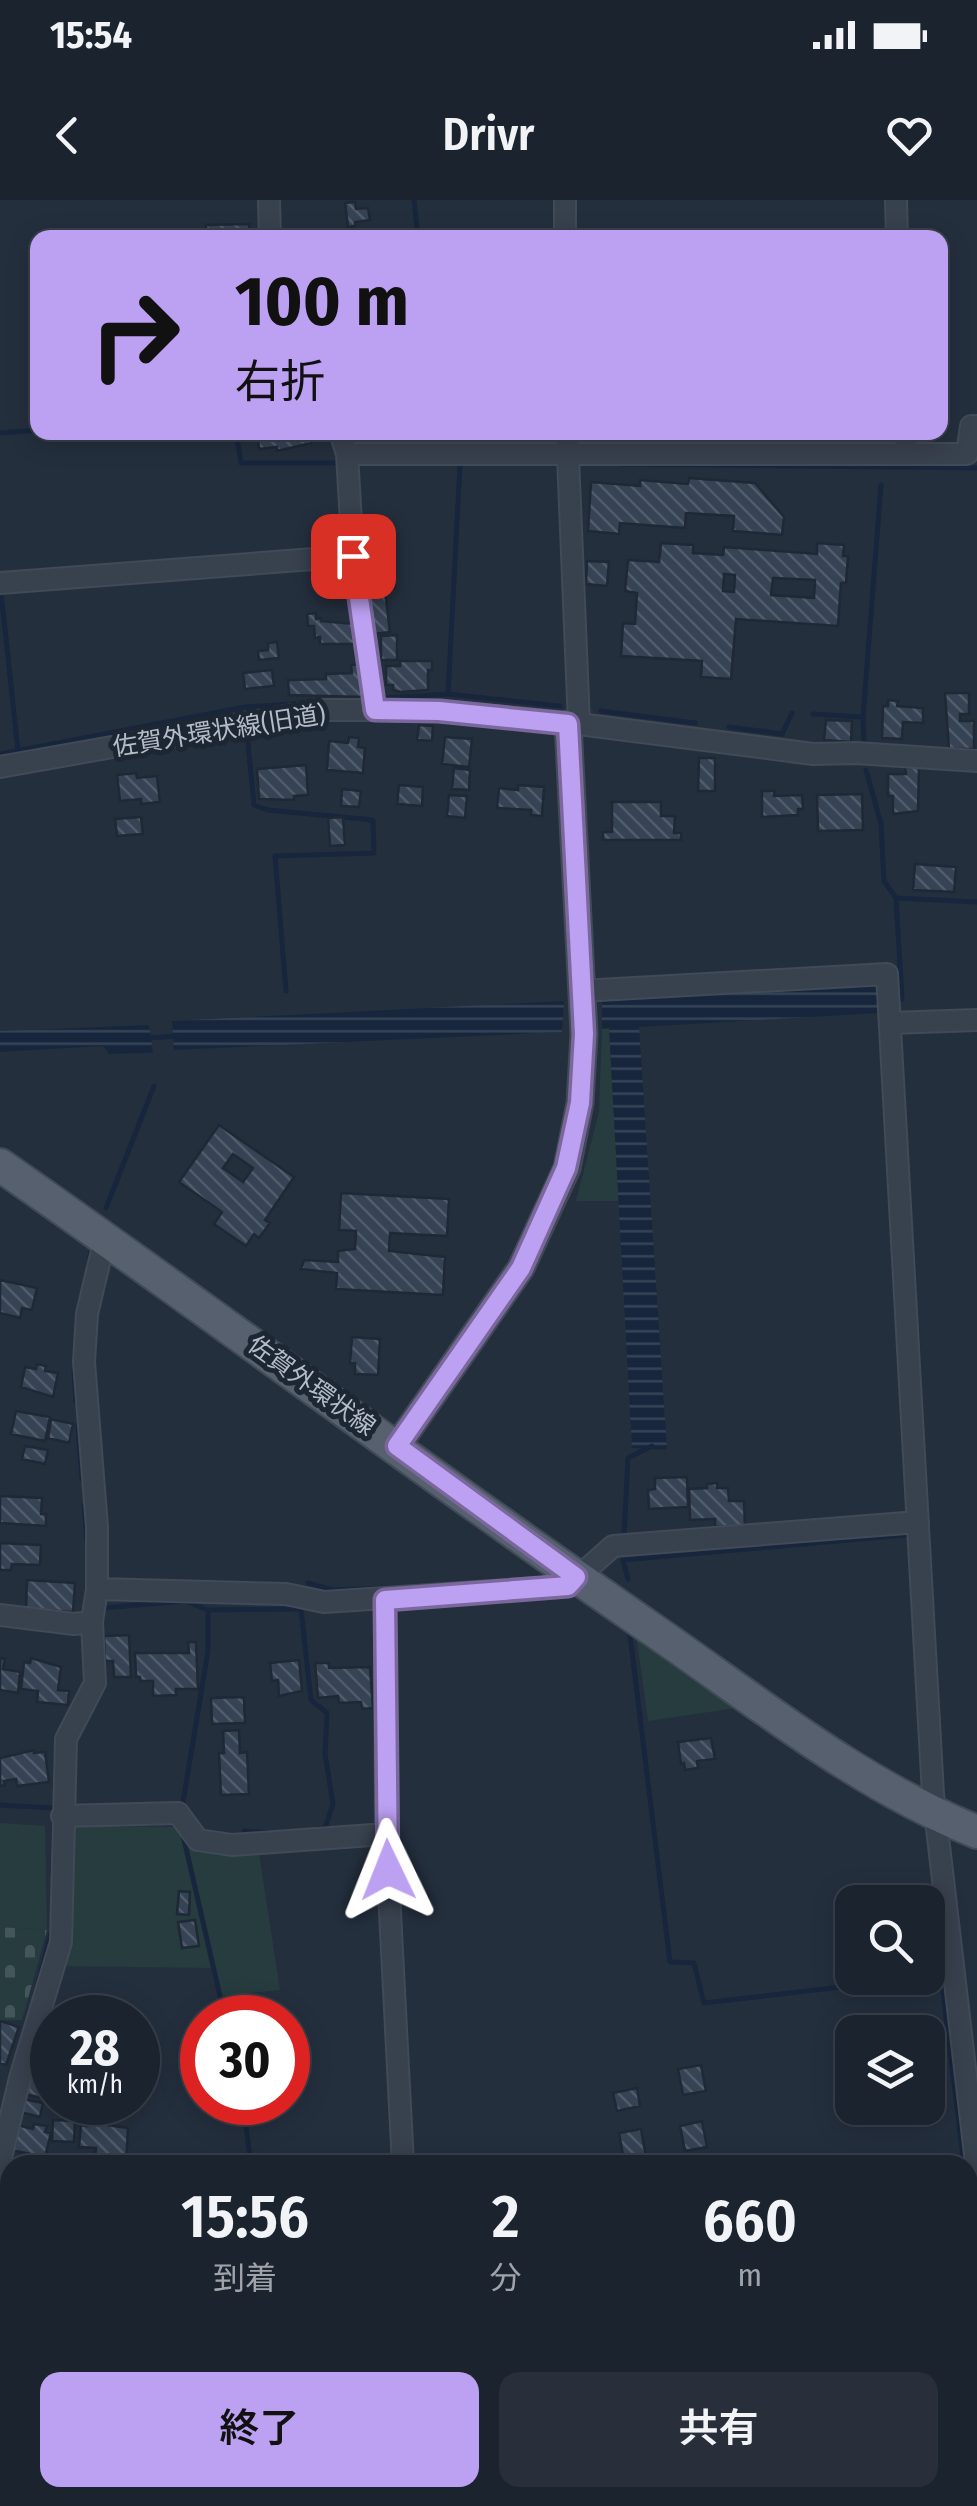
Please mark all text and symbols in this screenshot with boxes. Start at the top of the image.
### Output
text: 15:54 [50,12,132,58]
icon: back [40,108,95,163]
text: Drivr [443,108,534,162]
icon: heart [882,108,937,163]
text: 100 m [235,260,409,344]
icon: right [70,270,200,400]
text: 右折 [235,355,325,409]
pin [311,514,396,599]
icon: arrive [326,529,381,584]
street label: 佐賀外環状線(旧道) [111,699,328,763]
street label: 佐賀外環状線 [242,1330,381,1442]
position arrow [336,1818,440,1922]
map controls [835,1885,945,2125]
button: search [835,1885,945,1995]
speed limit sign: 30 [180,1995,310,2125]
button: layers [835,2015,945,2125]
text: 28 [70,2018,120,2078]
text: km/h [67,2070,123,2100]
text: 15:56 [181,2181,309,2253]
text: 2 [492,2181,520,2253]
text: 660 [703,2185,797,2257]
text: m [738,2256,762,2294]
text: 到着 [213,2259,277,2297]
text: 分 [490,2259,522,2297]
button: 終了 [40,2372,479,2487]
button: 共有 [499,2372,938,2487]

